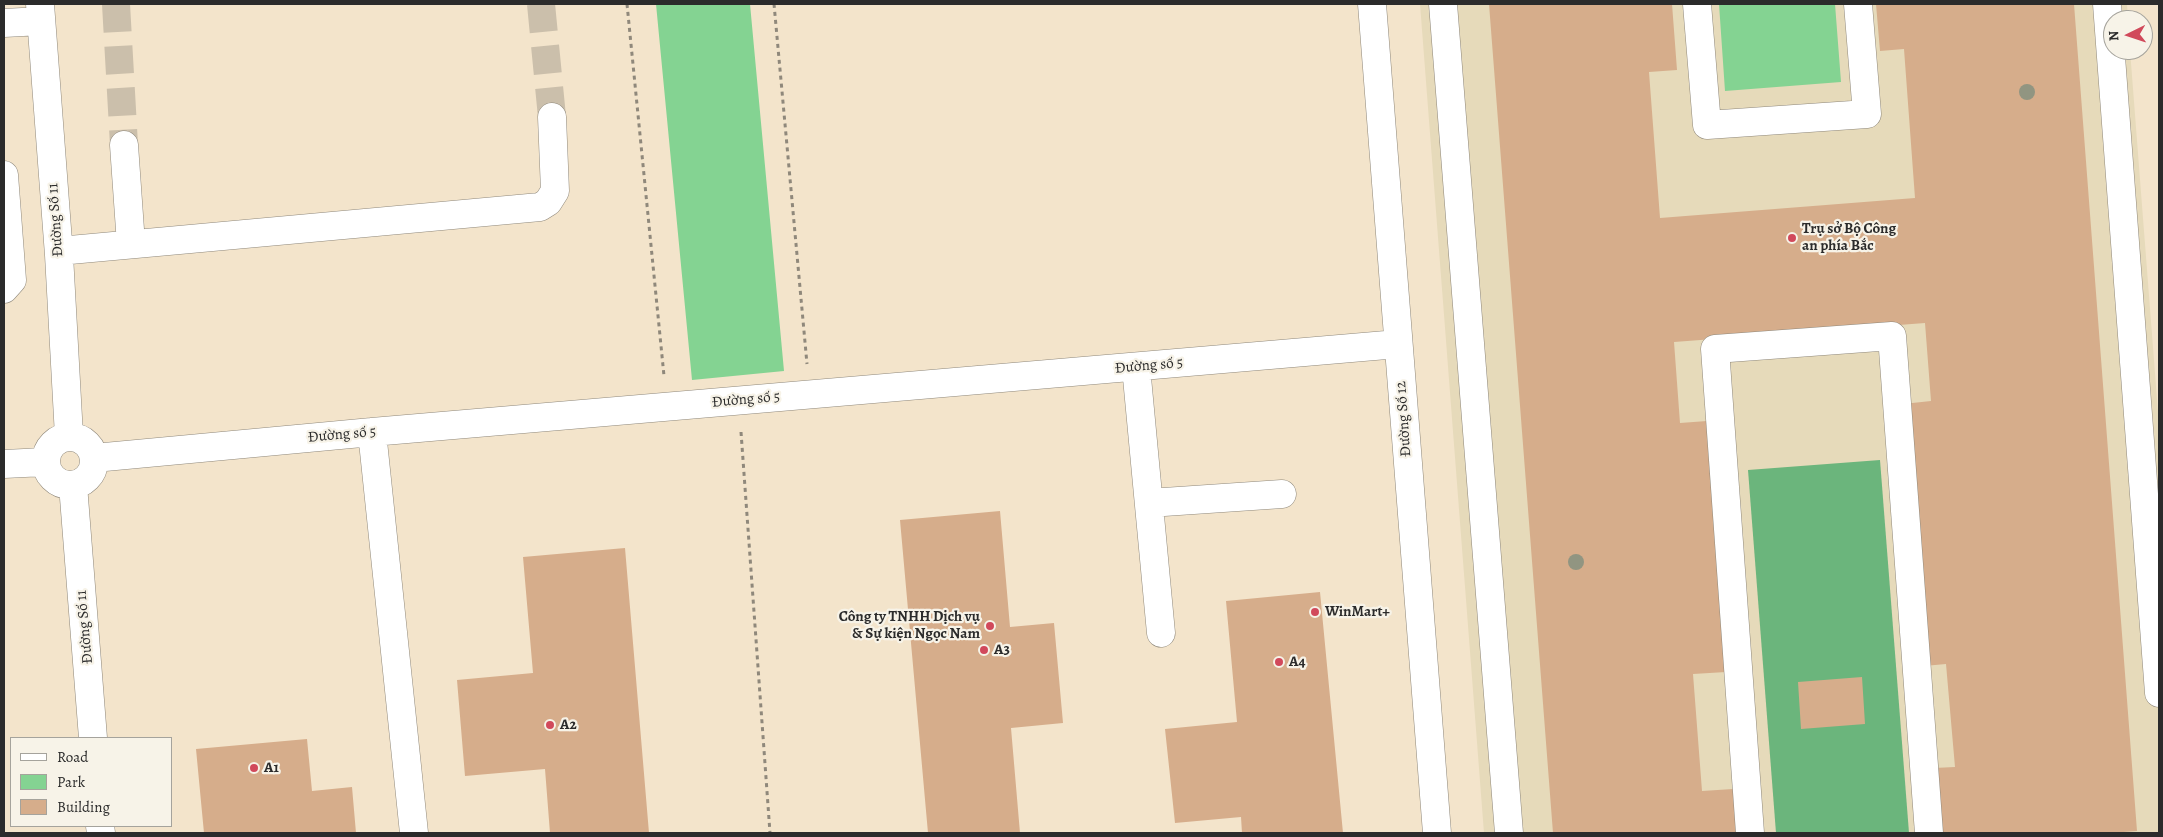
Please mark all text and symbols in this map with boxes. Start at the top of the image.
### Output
north arrow [2103,10,2153,60]
text: N [2104,30,2123,42]
street label: Đường Số 11 [44,183,68,257]
place label: Trụ sở Bộ Công an phía Bắc [1802,220,1896,255]
marker: Trụ sở Bộ Công an phía Bắc [1786,232,1798,244]
street label: Đường số 5 [1114,354,1184,378]
street label: Đường Số 12 [1392,381,1416,457]
street label: Đường số 5 [711,388,781,412]
street label: Đường số 5 [307,423,377,447]
street label: Đường Số 11 [73,589,97,665]
place label: WinMart+ [1325,603,1390,621]
marker: WinMart+ [1309,606,1321,618]
place label: Công ty TNHH Dịch vụ & Sự kiện Ngọc Nam [839,608,980,643]
marker: Công ty TNHH Dịch vụ & Sự kiện Ngọc Nam [984,620,996,632]
place label: A3 [994,641,1010,659]
marker: A3 [978,644,990,656]
place label: A4 [1289,653,1305,671]
marker: A4 [1273,656,1285,668]
place label: A2 [560,716,577,734]
marker: A2 [544,719,556,731]
legend [10,737,172,827]
text: Road [57,747,88,767]
place label: A1 [264,759,279,777]
marker: A1 [248,762,260,774]
text: Park [57,772,85,792]
text: Building [57,797,110,817]

